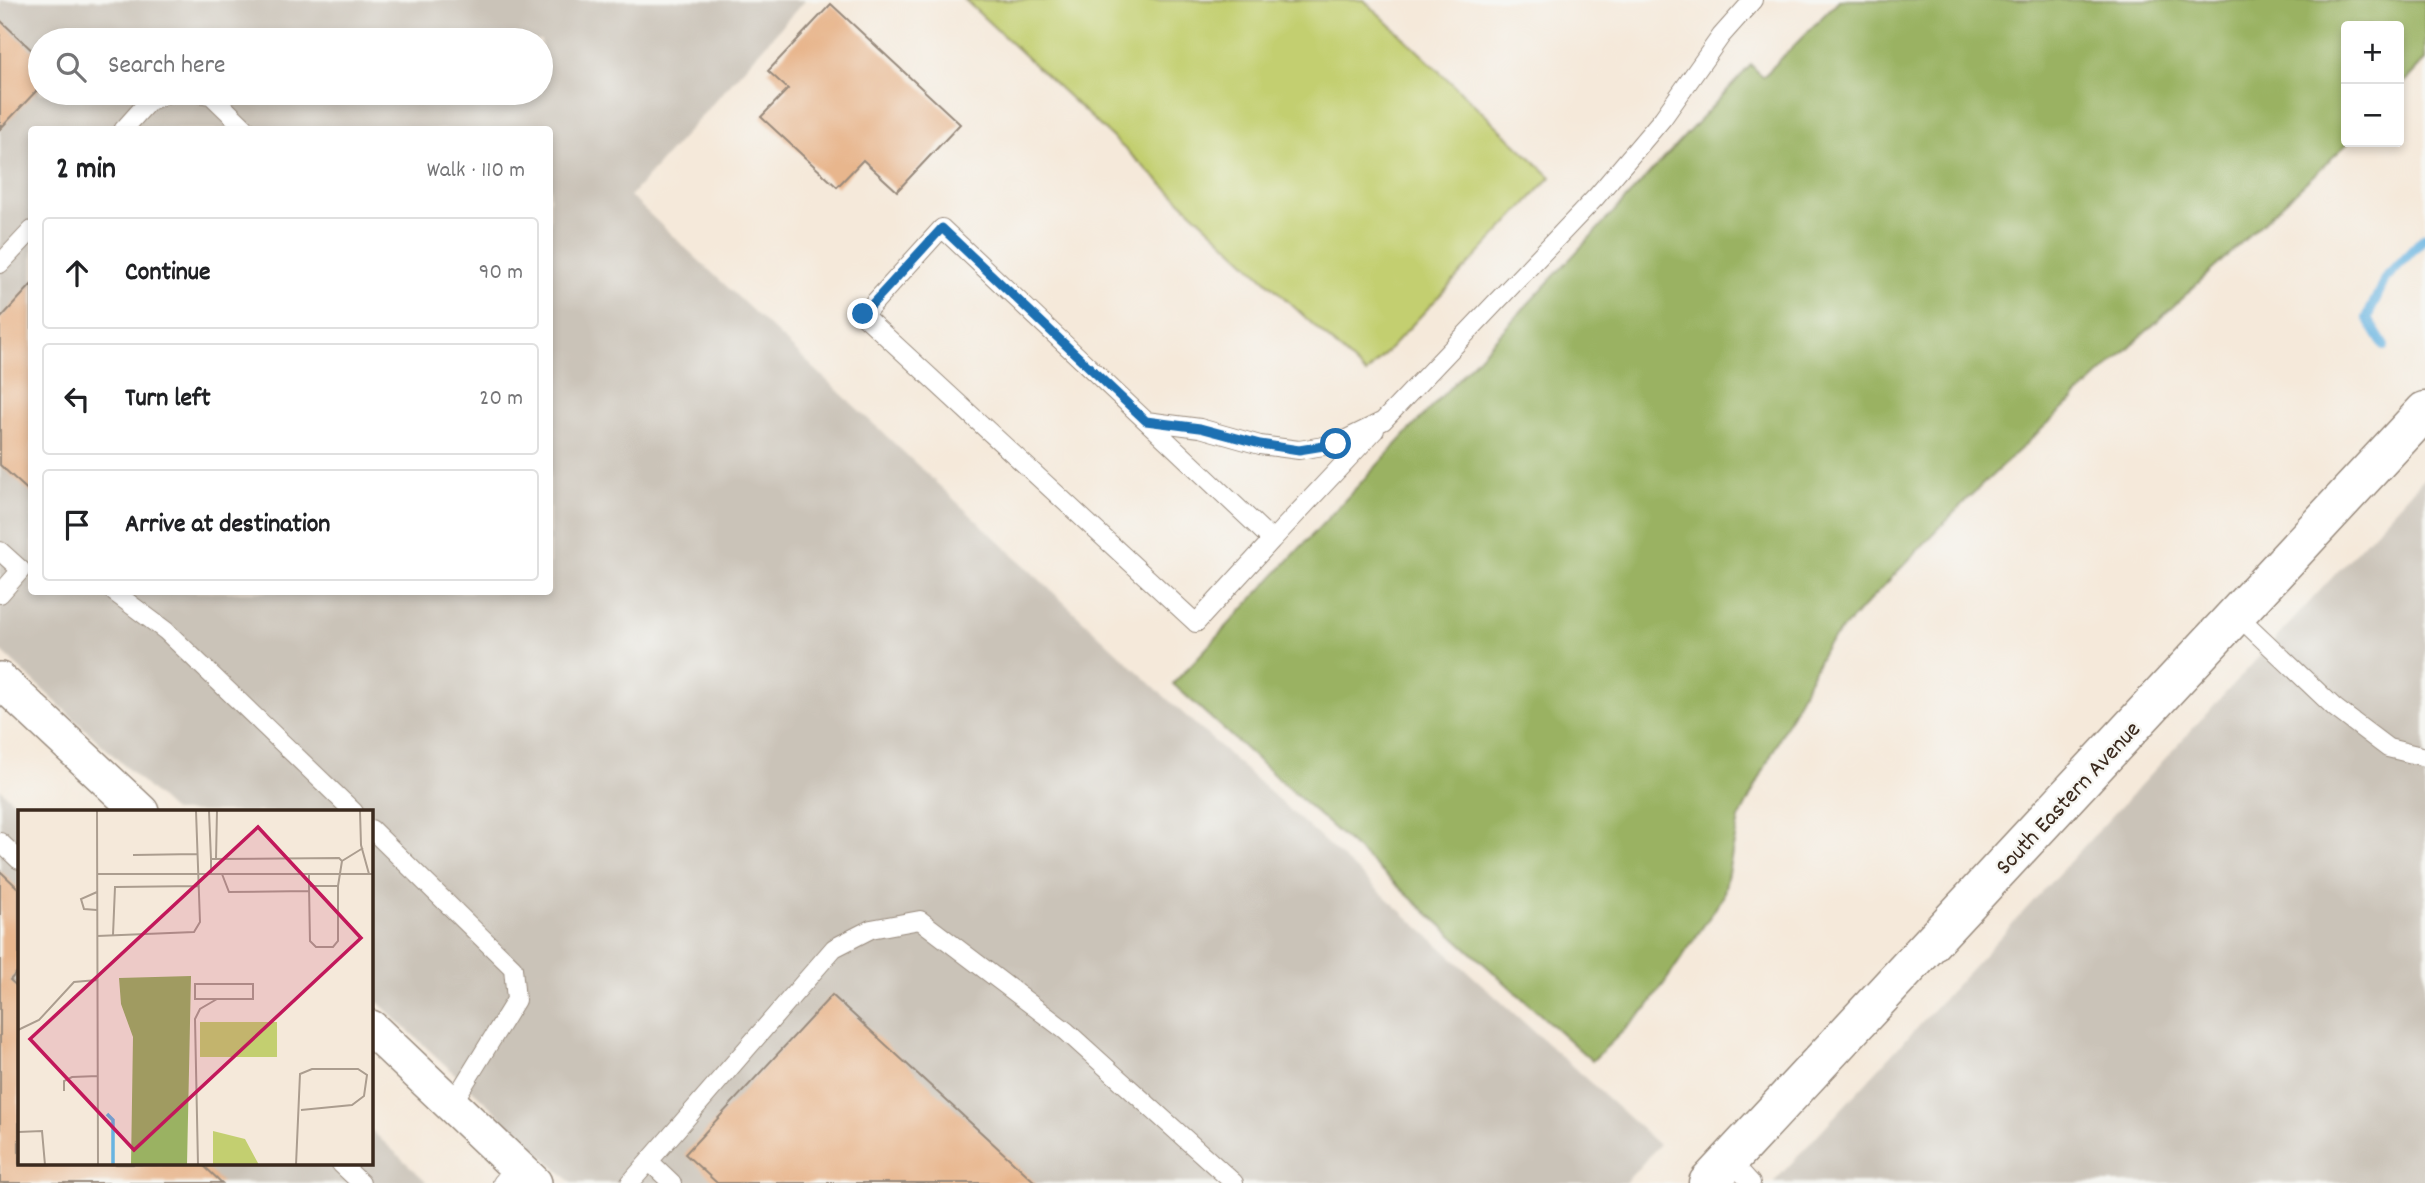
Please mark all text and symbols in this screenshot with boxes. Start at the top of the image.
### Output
map controls [2341,21,2404,147]
button: + [2341,21,2404,84]
search box [28,28,553,105]
icon: search [52,48,90,86]
text: Search here [108,48,226,85]
button: − [2341,84,2404,147]
text: 2 min [56,150,116,193]
text: Walk · 110 m [427,155,525,188]
icon: ahead [58,254,96,292]
text: Continue [125,255,210,292]
text: 90 m [479,257,523,290]
route end [847,298,878,329]
icon: left [58,380,96,418]
text: Turn left [125,381,211,418]
text: 20 m [479,383,523,416]
route start [1320,428,1351,459]
icon: arrive [58,506,96,544]
text: Arrive at destination [125,507,330,544]
street label: South Eastern Avenue [1989,714,2150,884]
inset map [18,810,373,1166]

